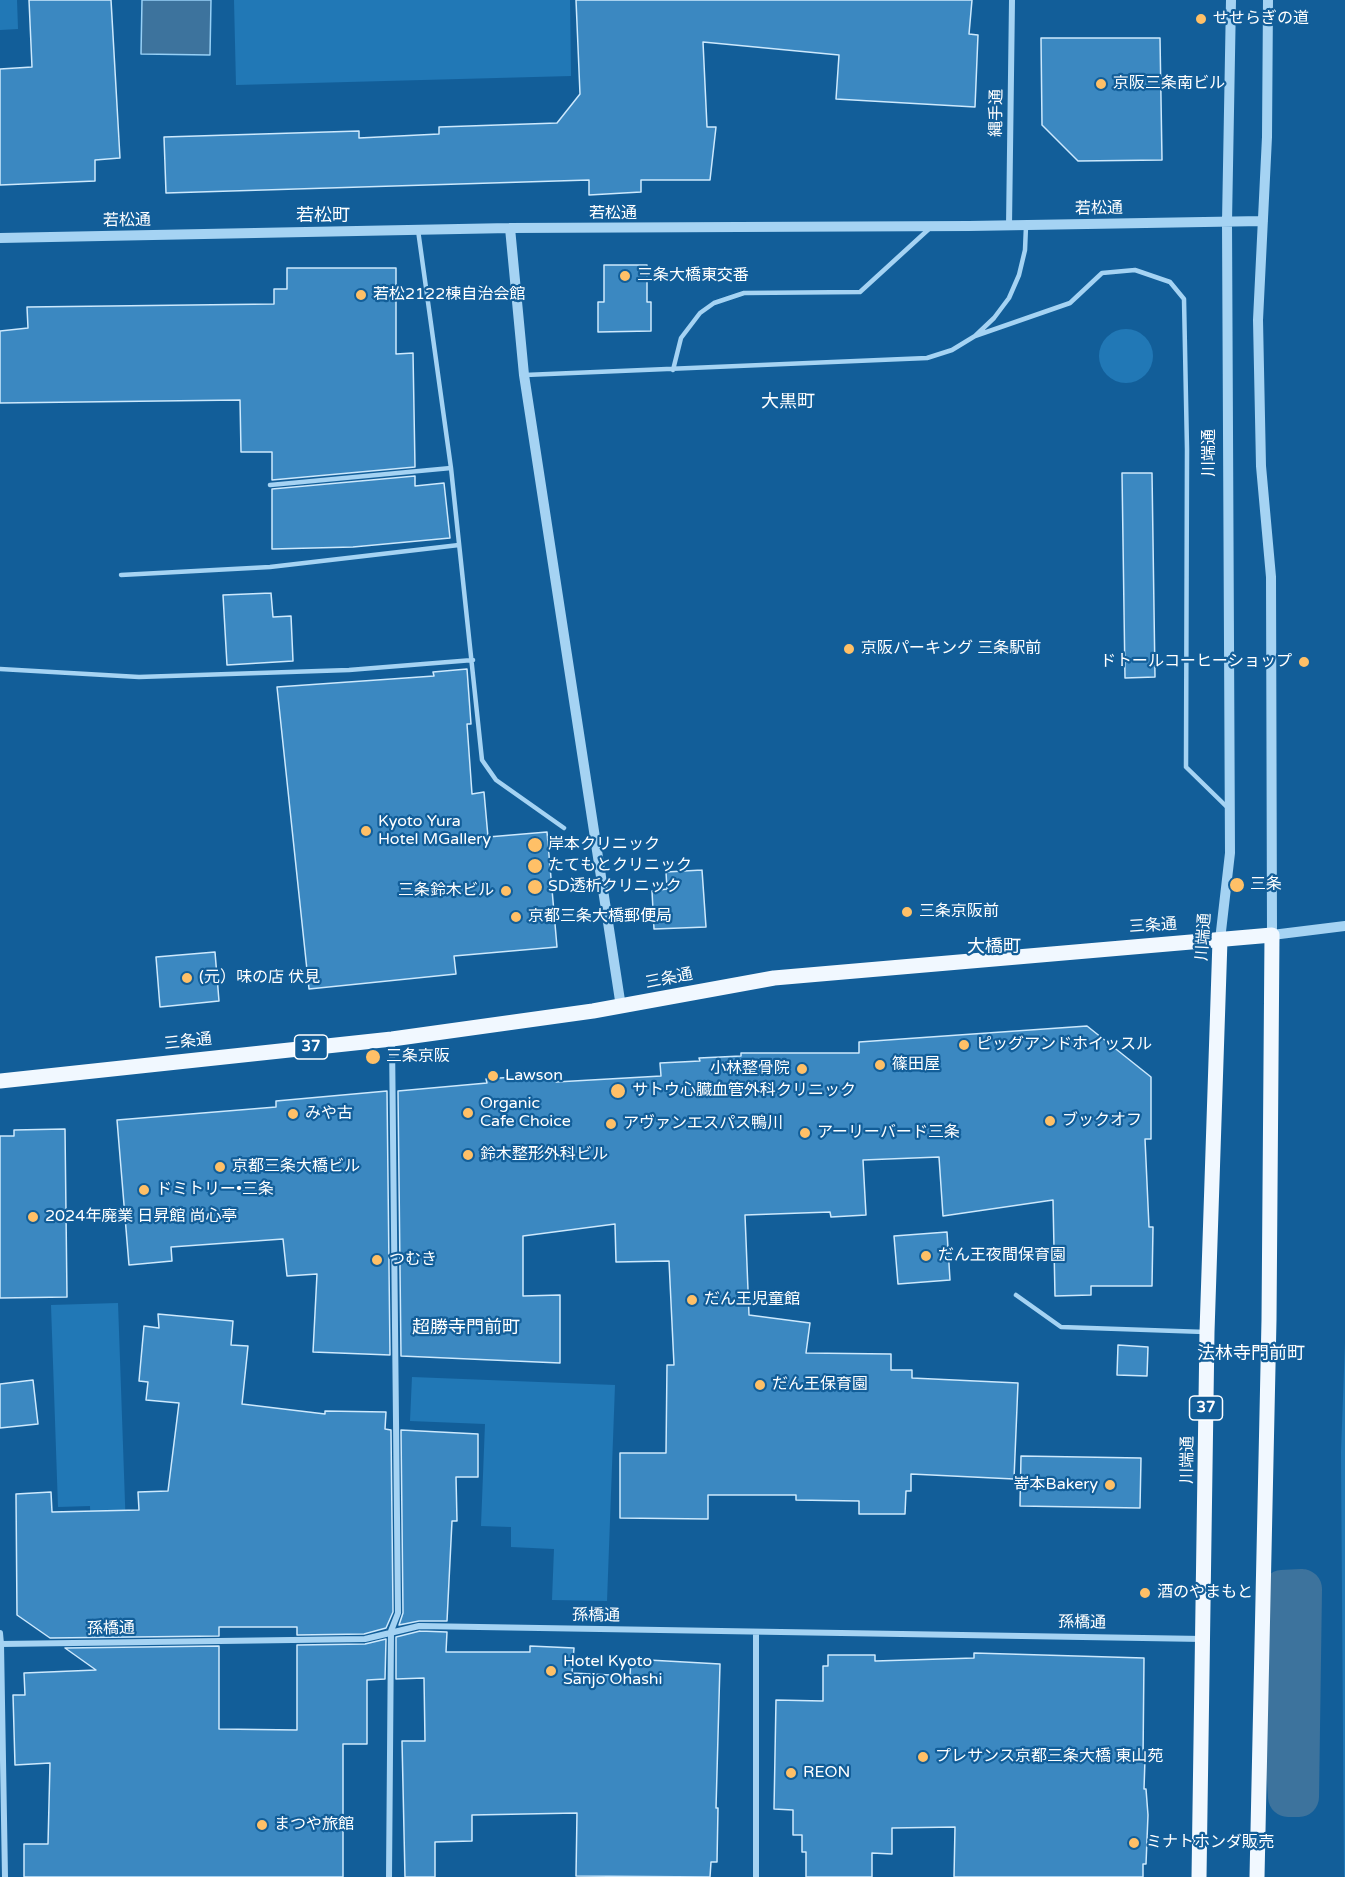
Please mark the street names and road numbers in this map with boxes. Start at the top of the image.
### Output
street label: 縄手通 [987,89,1007,137]
street label: 若松通 [1075,199,1123,219]
street label: 若松通 [589,204,637,224]
street label: 若松通 [103,211,151,231]
street label: 川端通 [1200,429,1220,477]
street label: 川端通 [1193,912,1215,962]
street label: 三条通 [1128,915,1178,937]
street label: 三条通 [644,965,694,993]
street label: 三条通 [163,1030,213,1054]
road number: 37 [294,1035,328,1059]
road number: 37 [1190,1396,1222,1420]
street label: 川端通 [1178,1436,1198,1484]
street label: 孫橋通 [572,1606,620,1626]
street label: 孫橋通 [1058,1613,1106,1633]
street label: 孫橋通 [87,1619,135,1639]

